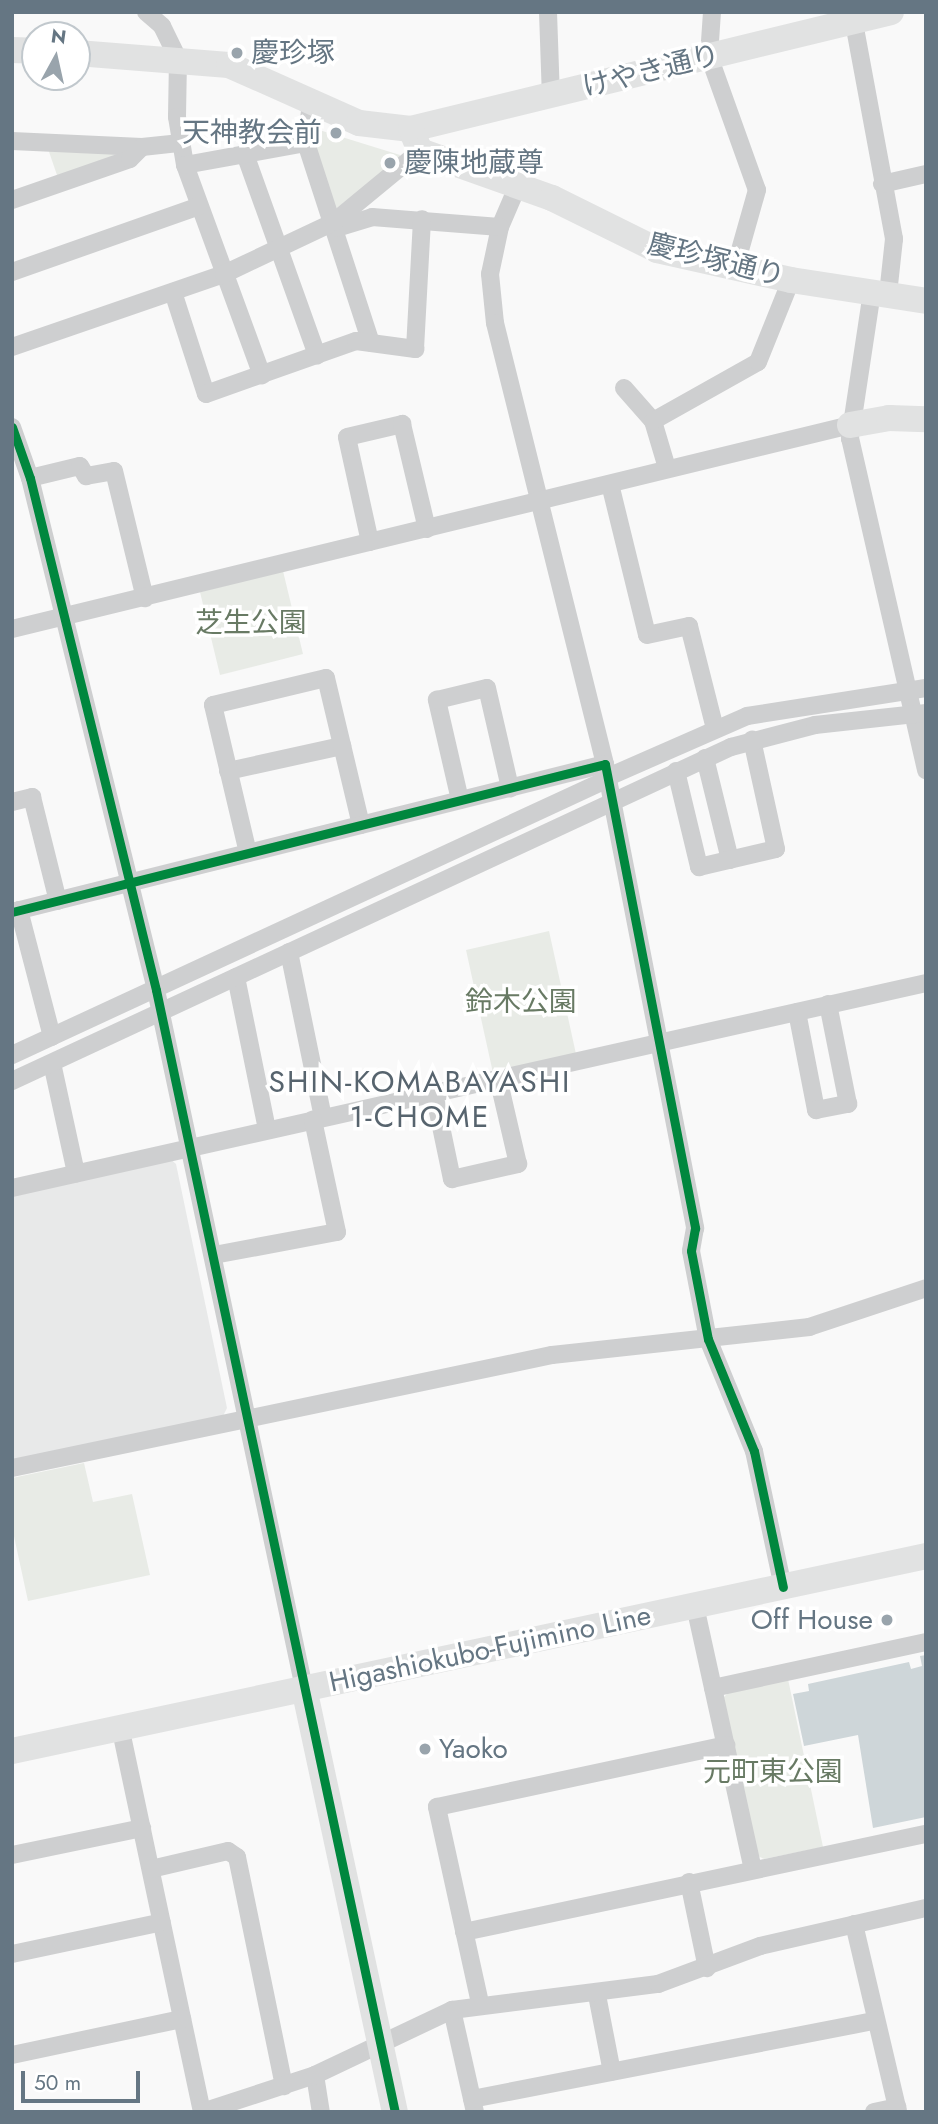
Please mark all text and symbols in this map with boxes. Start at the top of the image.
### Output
north arrow [21,21,91,91]
text: N [49,22,68,51]
place label: 慶珍塚 [251,36,335,70]
street label: けやき通り [579,38,723,104]
marker: 慶珍塚 [229,45,245,61]
place label: 天神教会前 [182,116,322,150]
marker: 天神教会前 [328,125,344,141]
place label: 慶陳地蔵尊 [404,146,544,180]
marker: 慶陳地蔵尊 [382,155,398,171]
street label: 慶珍塚通り [644,227,788,293]
park label: 芝生公園 [195,606,307,640]
park label: 鈴木公園 [465,985,577,1019]
district label: SHIN-KOMABAYASHI 1-CHOME [271,1064,569,1134]
street label: Higashiokubo-Fujimino Line [326,1598,654,1700]
place label: Off House [751,1603,873,1637]
marker: Off House [879,1612,895,1628]
place label: Yaoko [439,1732,508,1766]
marker: Yaoko [417,1741,433,1757]
park label: 元町東公園 [703,1755,843,1789]
scale bar [24,2058,144,2102]
text: 50 m [34,2068,81,2098]

